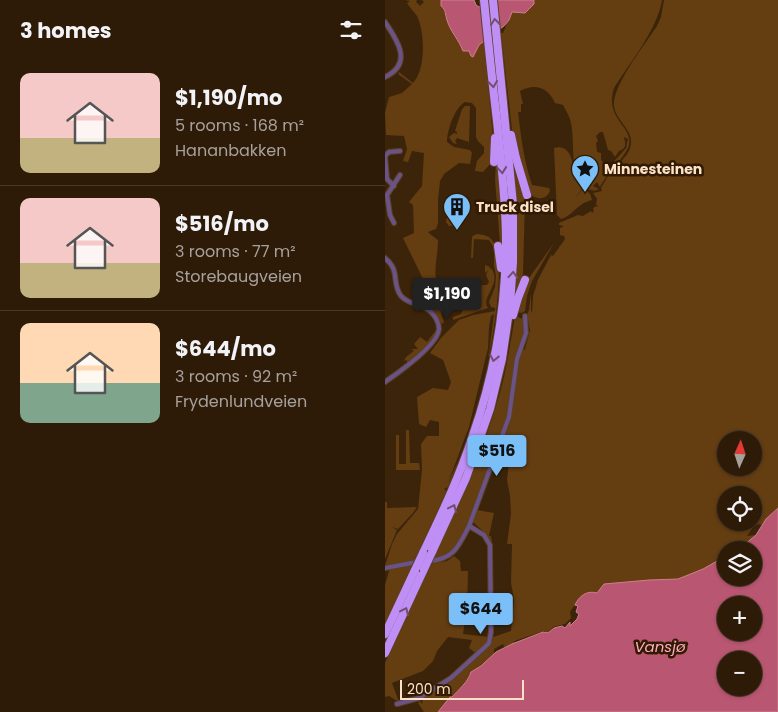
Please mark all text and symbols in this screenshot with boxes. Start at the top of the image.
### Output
text: 3 homes [20,16,112,45]
icon: filters [337,16,365,44]
one-way arrow [490,18,501,26]
one-way arrow [487,80,498,88]
text: $1,190/mo [175,83,282,112]
icon: home [60,93,120,153]
text: 5 rooms · 168 m² [175,114,304,137]
text: Hananbakken [175,139,286,162]
place icon: Minnesteinen [570,154,600,193]
place label: Minnesteinen [604,159,702,179]
one-way arrow [496,166,507,174]
building icon: Truck disel [442,192,472,231]
place label: Truck disel [476,197,554,217]
text: $516/mo [175,209,269,238]
icon: home [60,218,120,278]
text: 3 rooms · 77 m² [175,240,295,263]
text: Storebaugveien [175,265,302,288]
one-way arrow [507,271,518,279]
pin: $1,190 [406,278,488,320]
text: $1,190 [423,282,471,305]
text: $644/mo [175,334,276,363]
icon: home [60,343,120,403]
one-way arrow [489,354,500,362]
text: 3 rooms · 92 m² [175,365,297,388]
text: Frydenlundveien [175,390,307,413]
north arrow [717,431,763,476]
map controls [717,431,762,696]
pin: $516 [467,434,527,477]
text: $516 [478,439,516,462]
button: locate [717,486,762,531]
one-way arrow [446,504,457,513]
button: layers [717,541,762,586]
pin: $644 [451,592,511,635]
button: + [717,596,762,641]
text: $644 [460,597,502,620]
one-way arrow [398,607,409,616]
water label: Vansjø [634,636,686,657]
button: − [717,651,762,696]
scale bar [400,677,524,700]
text: 200 m [407,679,451,699]

